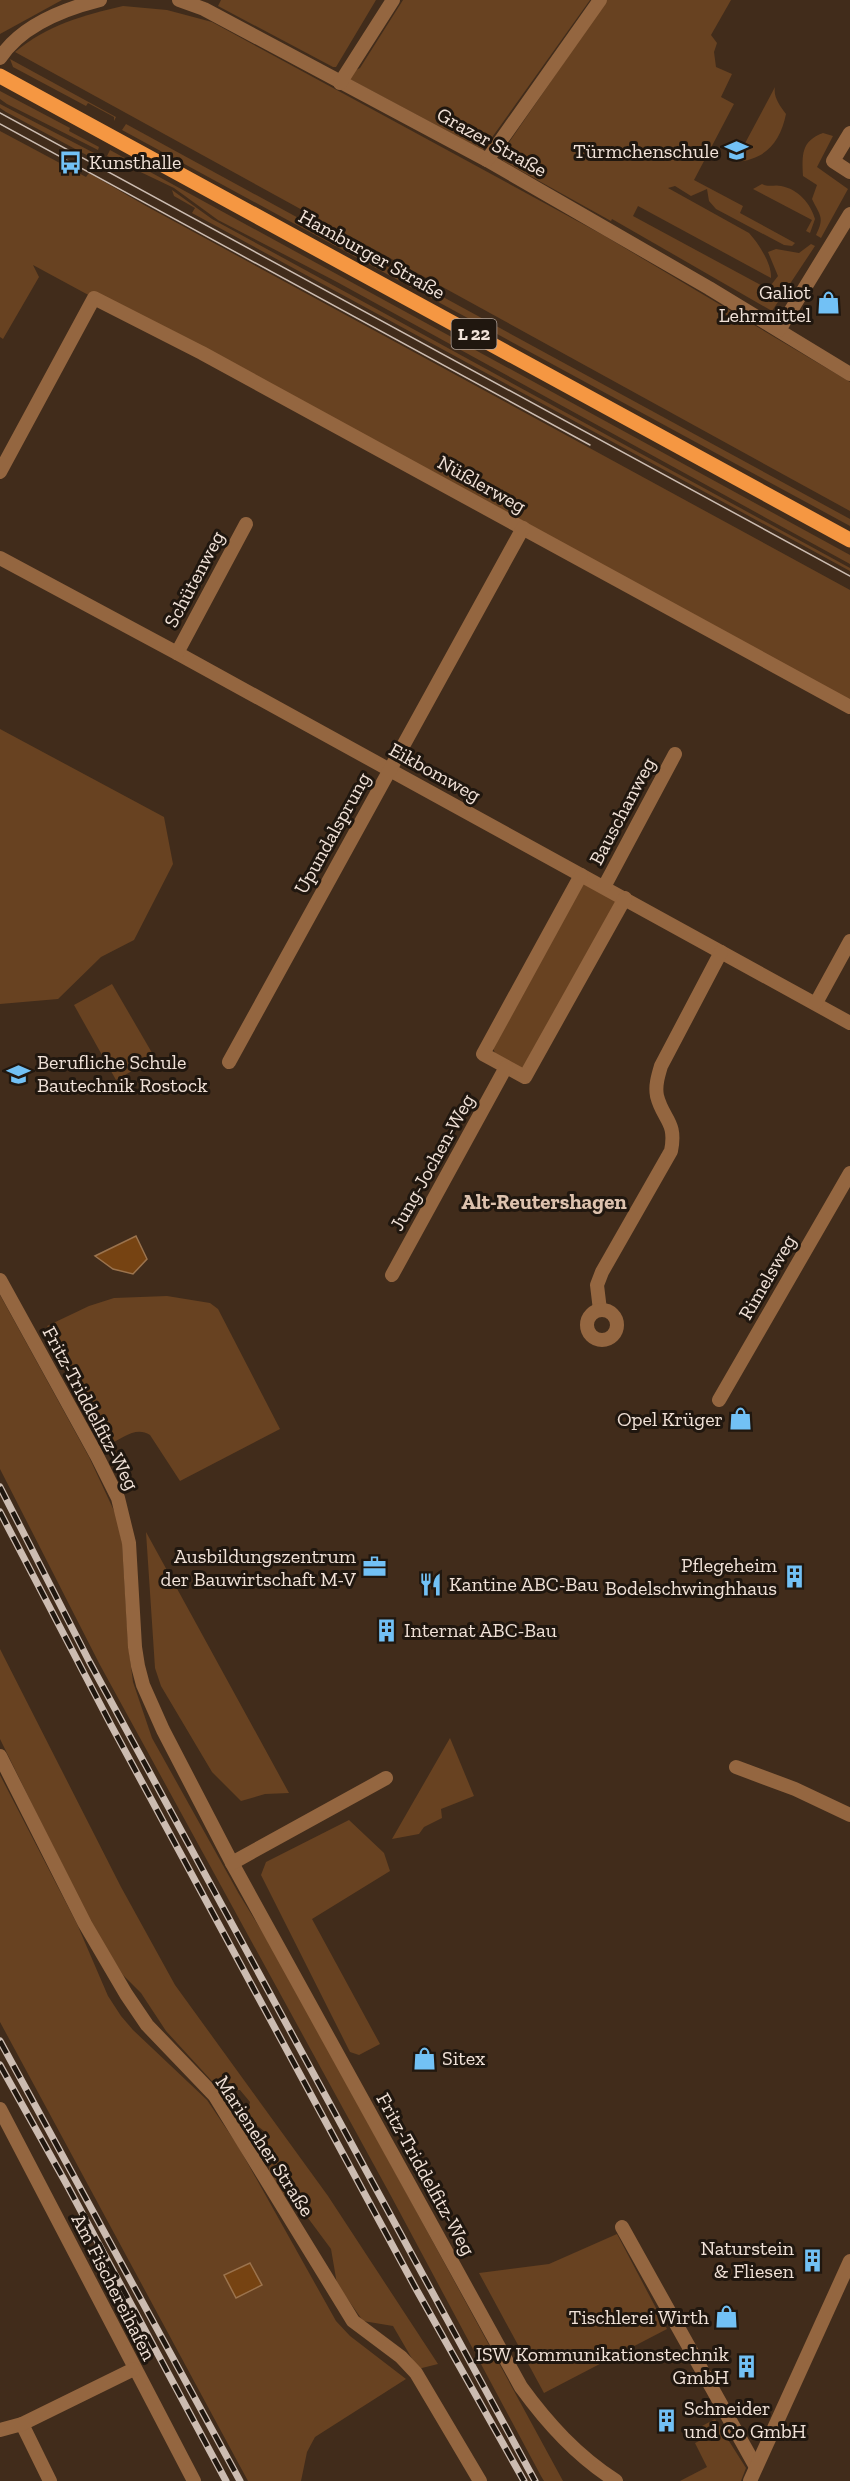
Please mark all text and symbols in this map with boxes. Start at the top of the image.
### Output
street label: Grazer Straße [433,102,551,182]
school or university icon: Türmchenschule [724,138,750,164]
place label: Türmchenschule [573,139,719,163]
bus stop icon: Kunsthalle [58,149,84,175]
place label: Kunsthalle [89,150,181,174]
street label: Hamburger Straße [295,204,449,304]
place label: Galiot Lehrmittel [719,280,812,327]
shop icon: Galiot Lehrmittel [816,290,842,316]
road number: L 22 [452,319,496,349]
street label: Nüßlerweg [434,450,530,518]
street label: Schütenweg [159,527,229,631]
street label: Eikbomweg [385,737,485,807]
street label: Bauschanweg [584,753,660,869]
street label: Upundalsprung [289,768,375,898]
place label: Berufliche Schule Bautechnik Rostock [37,1050,208,1097]
school or university icon: Berufliche Schule Bautechnik Rostock [6,1061,32,1087]
street label: Jung-Jochen-Weg [384,1089,480,1235]
district label: Alt-Reutershagen [461,1189,627,1214]
street label: Rimelsweg [733,1230,801,1324]
street label: Fritz-Triddelfitz-Weg [38,1322,144,1494]
shop icon: Opel Krüger [728,1406,754,1432]
place label: Opel Krüger [617,1407,723,1431]
place label: Ausbildungszentrum der Bauwirtschaft M-V [160,1544,357,1591]
place label: Pflegeheim Bodelschwinghhaus [605,1553,778,1600]
office icon: Ausbildungszentrum der Bauwirtschaft M-V [361,1554,387,1580]
building icon: Pflegeheim Bodelschwinghhaus [782,1564,808,1590]
restaurant icon: Kantine ABC-Bau [418,1571,444,1597]
place label: Kantine ABC-Bau [449,1572,598,1596]
building icon: Internat ABC-Bau [373,1617,399,1643]
place label: Internat ABC-Bau [404,1618,557,1642]
shop icon: Sitex [411,2045,437,2071]
place label: Sitex [442,2046,485,2070]
street label: Marieneher Straße [211,2071,319,2221]
street label: Fritz-Triddelfitz-Weg [371,2089,481,2259]
street label: Am Fischereihafen [67,2210,162,2365]
place label: Naturstein & Fliesen [700,2236,795,2283]
building icon: Naturstein & Fliesen [799,2247,825,2273]
shop icon: Tischlerei Wirth [714,2304,740,2330]
place label: Tischlerei Wirth [569,2305,710,2329]
place label: ISW Kommunikationstechnik GmbH [476,2342,730,2389]
building icon: ISW Kommunikationstechnik GmbH [734,2353,760,2379]
place label: Schneider und Co GmbH [684,2396,806,2443]
building icon: Schneider und Co GmbH [653,2407,679,2433]

